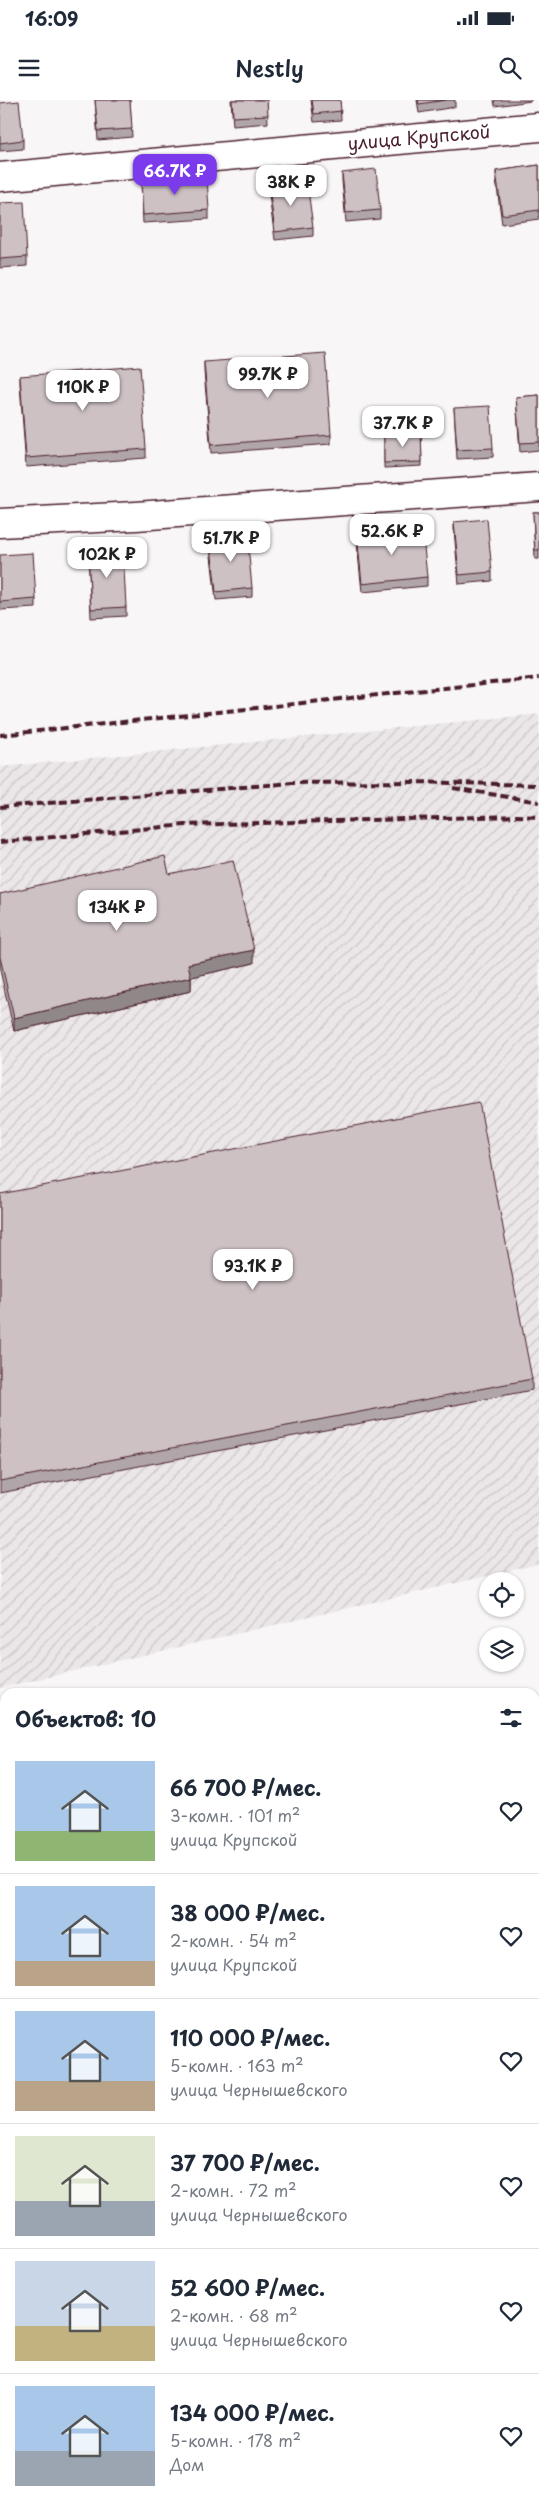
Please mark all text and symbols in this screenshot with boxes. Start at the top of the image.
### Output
text: 16:09 [25,4,78,32]
text: Nestly [235,51,304,84]
icon: menu [15,54,43,82]
icon: search [496,54,524,82]
street label: улица Крупской [346,117,491,156]
pin: 66.7K ₽ [129,154,221,196]
text: 66.7K ₽ [144,158,206,182]
pin: 38K ₽ [256,164,326,207]
text: 38K ₽ [267,169,315,193]
pin: 99.7K ₽ [222,356,314,399]
text: 99.7K ₽ [238,361,298,385]
pin: 110K ₽ [42,370,124,412]
text: 110K ₽ [57,374,109,398]
pin: 37.7K ₽ [357,406,449,448]
text: 37.7K ₽ [373,410,433,434]
pin: 52.6K ₽ [346,514,438,556]
text: 52.6K ₽ [360,518,424,542]
pin: 51.7K ₽ [185,520,277,563]
text: 51.7K ₽ [202,525,260,549]
pin: 102K ₽ [66,536,148,579]
text: 102K ₽ [78,541,136,565]
pin: 134K ₽ [76,890,158,932]
text: 134K ₽ [89,894,145,918]
pin: 93.1K ₽ [207,1248,299,1291]
text: 93.1K ₽ [224,1253,282,1277]
map controls [479,1572,524,1672]
button: locate [479,1572,524,1617]
button: layers [479,1627,524,1672]
text: Объектов: 10 [15,1702,156,1734]
icon: filters [497,1704,525,1732]
text: 66 700 ₽/мес. [170,1771,321,1803]
icon: home [55,1781,115,1841]
icon: heart [497,1797,525,1825]
text: 3-комн. · 101 m² [170,1803,300,1827]
text: улица Крупской [170,1827,297,1851]
text: 38 000 ₽/мес. [170,1896,325,1928]
icon: home [55,1906,115,1966]
icon: heart [497,1922,525,1950]
text: 2-комн. · 54 m² [170,1928,297,1952]
text: улица Крупской [170,1952,297,1976]
text: 110 000 ₽/мес. [170,2021,330,2053]
icon: home [55,2031,115,2091]
icon: heart [497,2047,525,2075]
text: 5-комн. · 163 m² [170,2053,304,2077]
text: улица Чернышевского [170,2077,348,2101]
text: 37 700 ₽/мес. [170,2146,320,2178]
icon: home [55,2156,115,2216]
icon: heart [497,2172,525,2200]
text: 2-комн. · 72 m² [170,2178,297,2202]
text: улица Чернышевского [170,2202,348,2226]
text: 52 600 ₽/мес. [170,2271,325,2303]
icon: home [55,2281,115,2341]
icon: heart [497,2297,525,2325]
text: 2-комн. · 68 m² [170,2303,297,2327]
text: улица Чернышевского [170,2327,348,2351]
text: 134 000 ₽/мес. [170,2396,335,2428]
icon: home [55,2406,115,2466]
icon: heart [497,2422,525,2450]
text: 5-комн. · 178 m² [170,2428,301,2452]
text: Дом [170,2452,204,2476]

